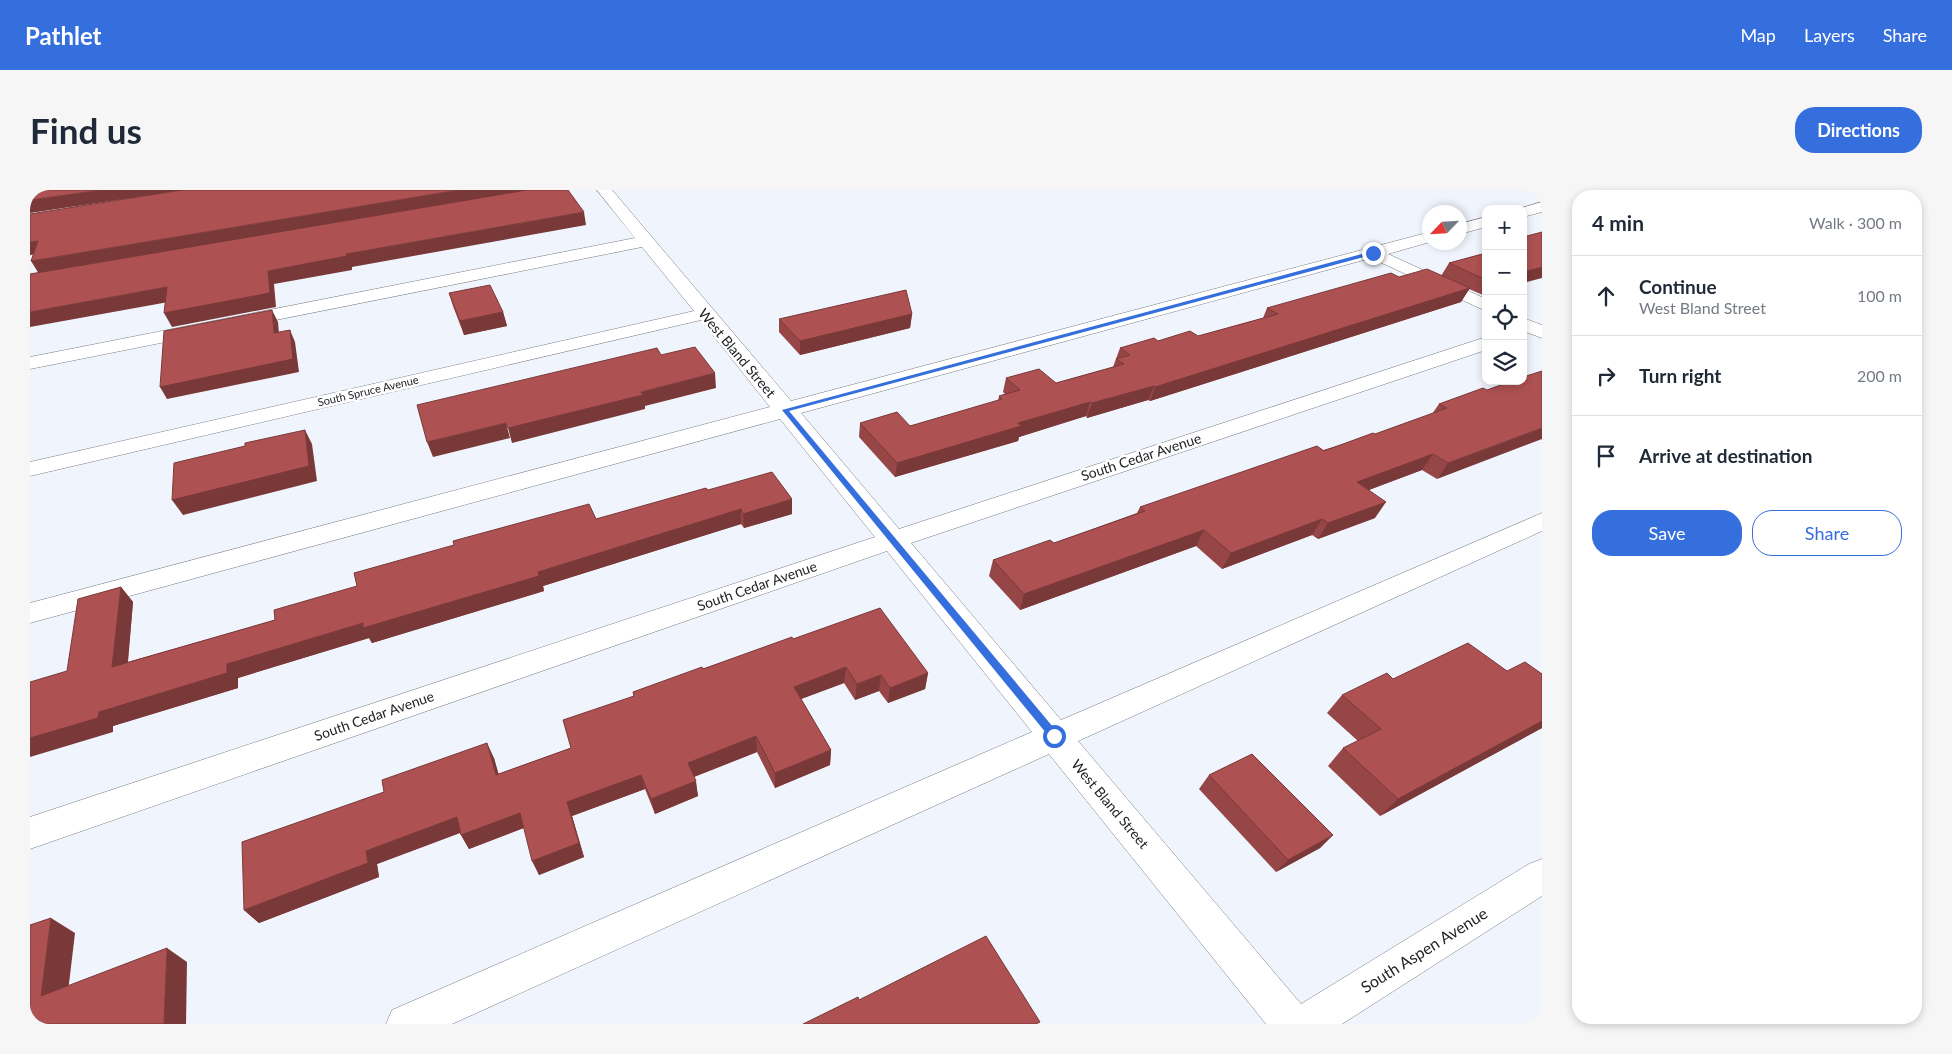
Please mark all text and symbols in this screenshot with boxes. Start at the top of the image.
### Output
text: Pathlet [25,21,102,50]
text: Map [1740,24,1776,46]
text: Layers [1804,24,1855,46]
text: Share [1883,24,1927,46]
button: Directions [1795,107,1922,153]
text: Find us [30,109,142,151]
north arrow [1422,205,1467,250]
map controls [1482,205,1527,385]
button: + [1482,205,1527,250]
text: 4 min [1592,210,1644,235]
text: Walk · 300 m [1809,213,1902,232]
route end [1362,242,1385,265]
button: − [1482,250,1527,295]
text: Continue [1639,275,1717,298]
icon: ahead [1592,282,1620,310]
text: 100 m [1857,286,1902,305]
button: locate [1482,295,1527,340]
text: West Bland Street [1639,298,1766,317]
street label: West Bland Street [695,305,780,401]
button: layers [1482,340,1527,385]
icon: right [1592,362,1620,390]
text: Turn right [1639,364,1721,387]
text: 200 m [1857,366,1902,385]
street label: South Spruce Avenue [316,373,420,408]
street label: South Cedar Avenue [1079,429,1203,484]
icon: arrive [1592,442,1620,470]
text: Arrive at destination [1639,444,1812,467]
button: Save [1592,510,1742,556]
button: Share [1752,510,1902,556]
street label: South Cedar Avenue [695,557,819,614]
street label: South Cedar Avenue [312,687,436,744]
route start [1043,725,1066,748]
street label: West Bland Street [1068,756,1153,852]
street label: South Aspen Avenue [1357,903,1490,996]

